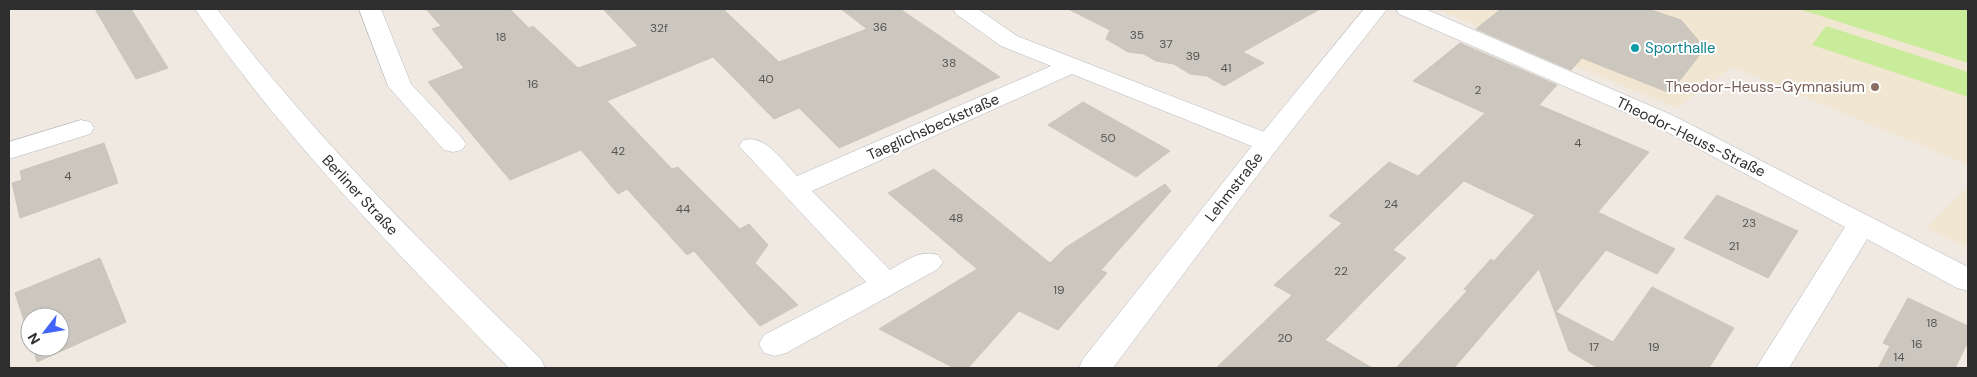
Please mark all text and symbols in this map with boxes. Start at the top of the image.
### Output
house number: 36 [873,19,887,35]
house number: 32f [650,20,668,36]
house number: 35 [1130,27,1144,43]
house number: 18 [495,29,507,45]
house number: 37 [1159,36,1173,52]
place label: Sporthalle [1645,38,1715,58]
marker: Sporthalle [1629,42,1641,54]
house number: 39 [1186,48,1200,64]
house number: 38 [942,55,956,71]
house number: 41 [1220,60,1232,76]
house number: 40 [758,71,774,87]
house number: 16 [527,76,539,92]
place label: Theodor-Heuss-Gymnasium [1665,77,1865,97]
marker: Theodor-Heuss-Gymnasium [1869,81,1881,93]
house number: 2 [1475,82,1482,98]
street label: Taeglichsbeckstraße [864,89,1002,165]
street label: Theodor-Heuss-Straße [1613,92,1769,182]
house number: 50 [1100,130,1116,146]
house number: 4 [1574,135,1582,151]
house number: 42 [611,143,625,159]
street label: Lehmstraße [1201,148,1267,226]
street label: Berliner Straße [317,150,403,240]
house number: 4 [64,168,72,184]
house number: 24 [1384,196,1398,212]
house number: 44 [676,201,690,217]
house number: 48 [949,210,963,226]
house number: 23 [1742,215,1756,231]
house number: 21 [1729,238,1739,254]
house number: 22 [1334,263,1348,279]
house number: 19 [1053,282,1065,298]
north arrow [20,307,70,357]
house number: 18 [1926,315,1938,331]
text: N [24,330,44,348]
house number: 20 [1277,330,1293,346]
house number: 16 [1911,336,1923,352]
house number: 17 [1589,339,1599,355]
house number: 19 [1648,339,1660,355]
house number: 14 [1893,349,1905,365]

